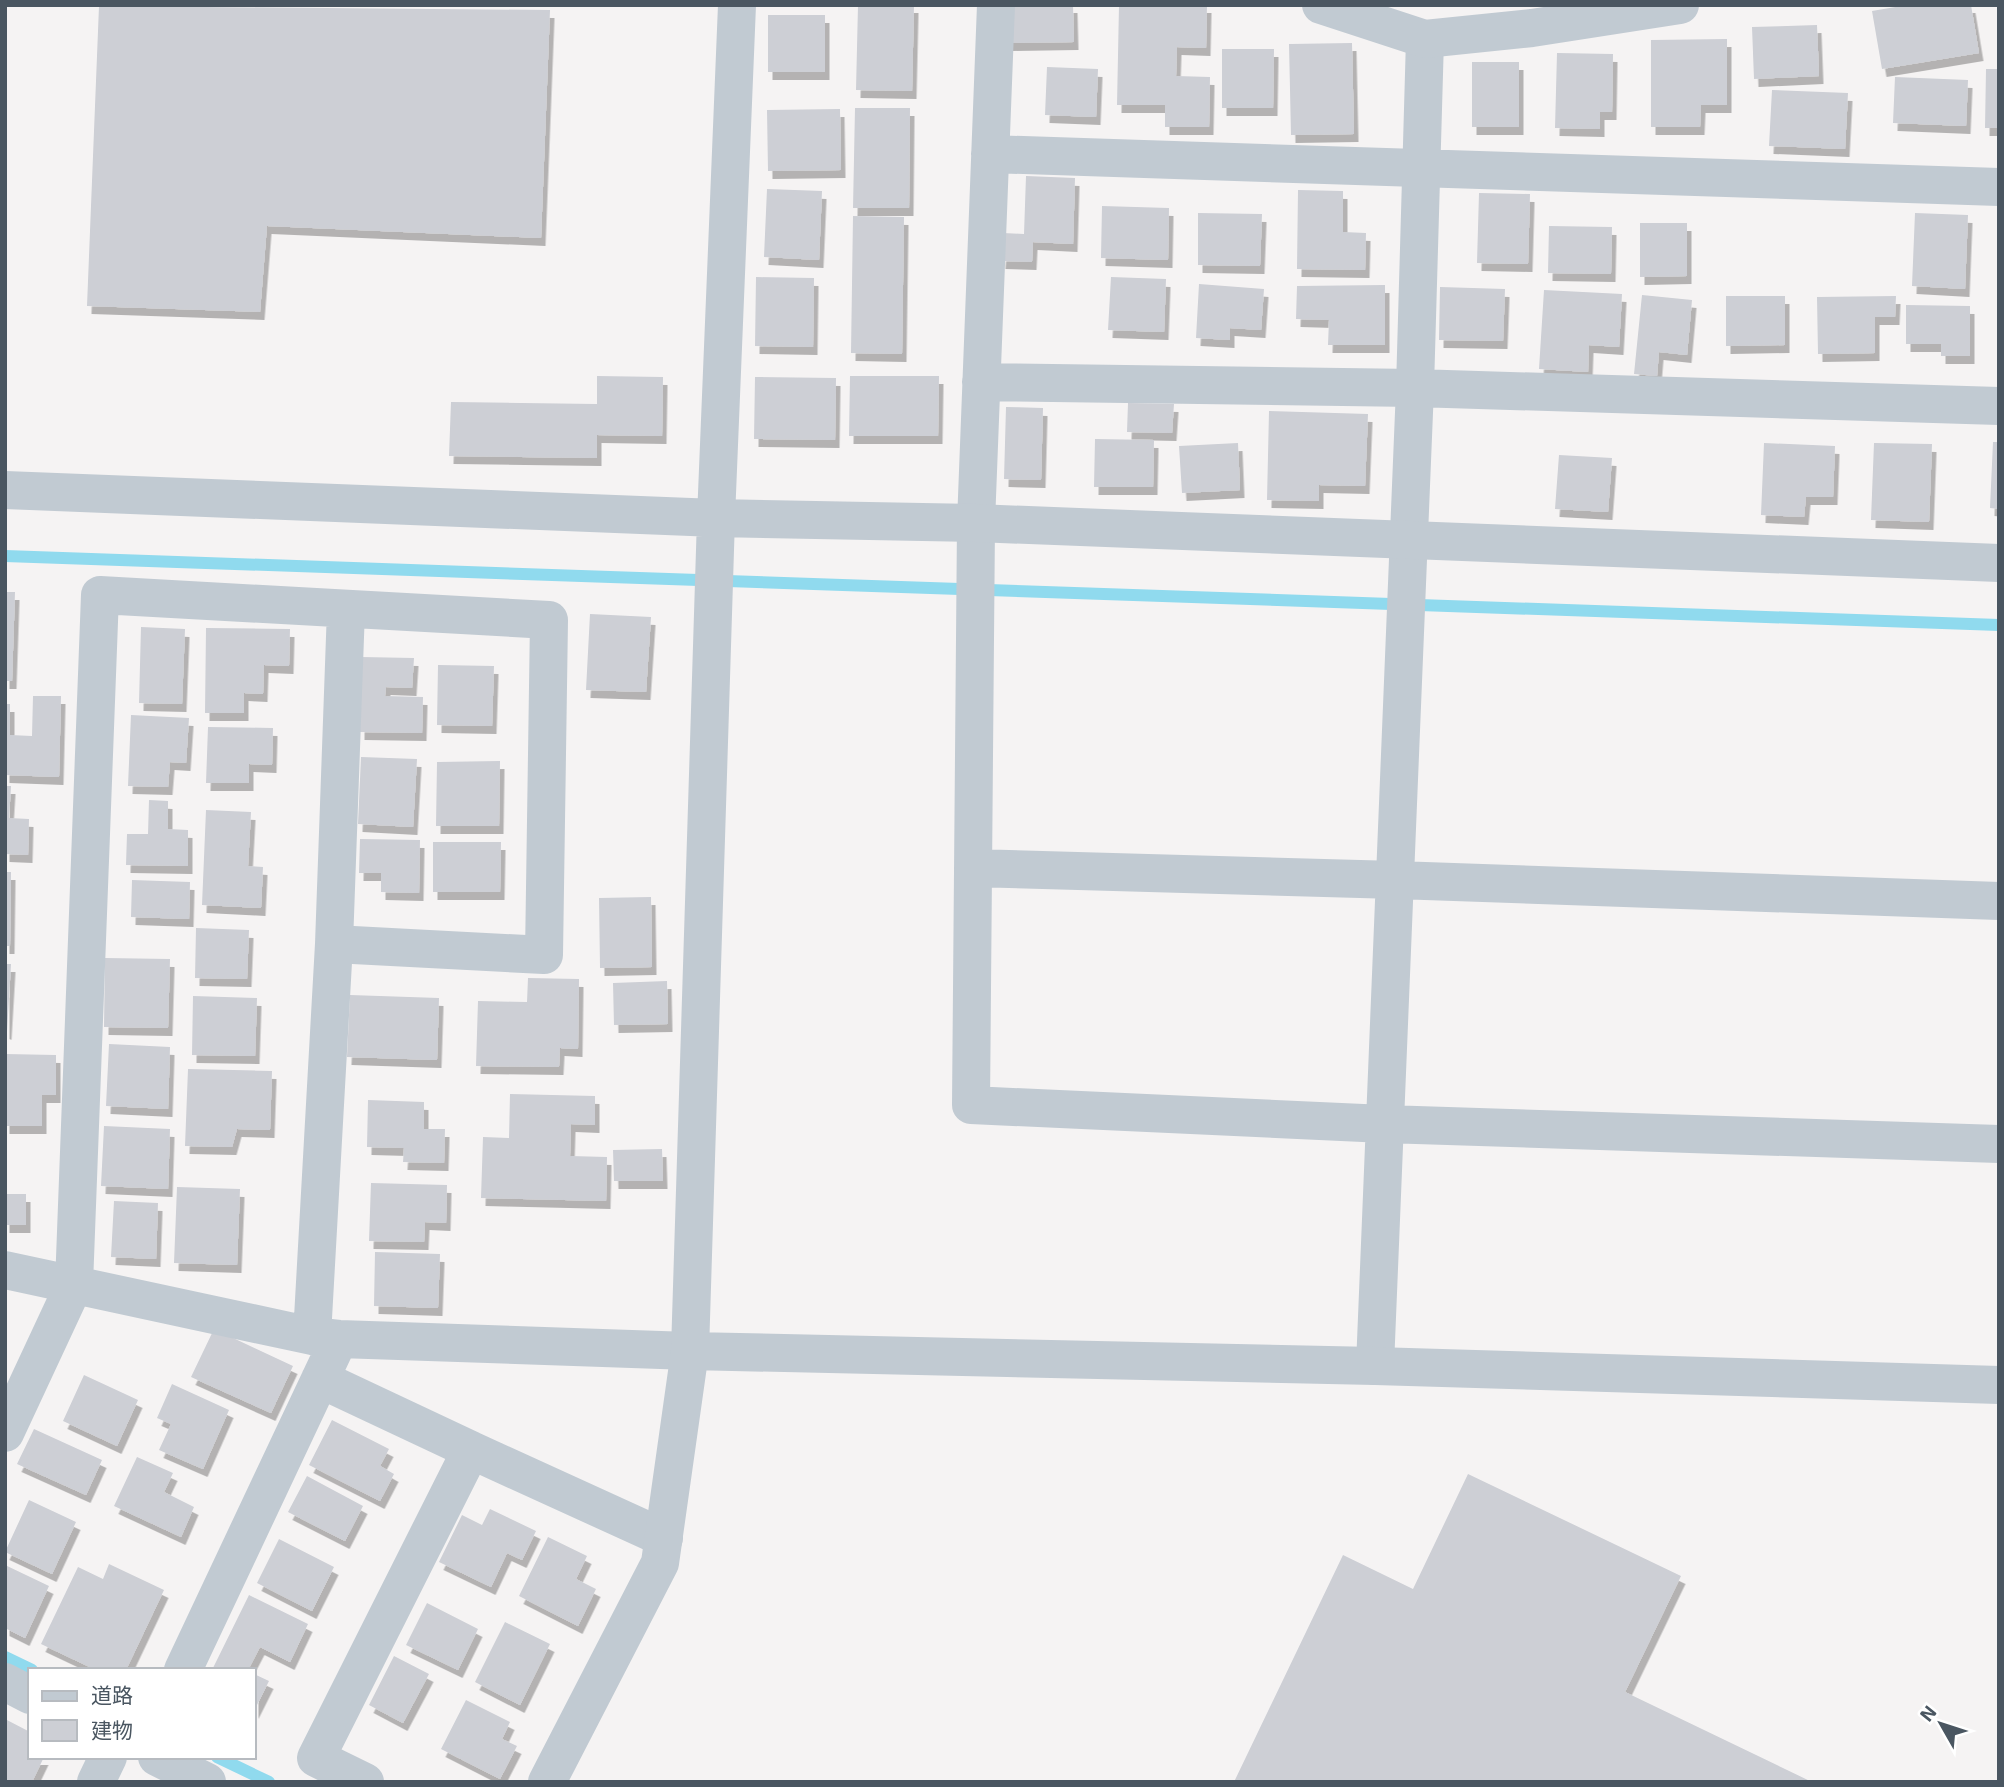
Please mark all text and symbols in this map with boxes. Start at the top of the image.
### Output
legend [28,1668,256,1759]
text: 道路 [91,1682,133,1707]
north arrow [1906,1689,1976,1759]
text: N [1914,1700,1941,1726]
text: 建物 [91,1717,133,1742]

